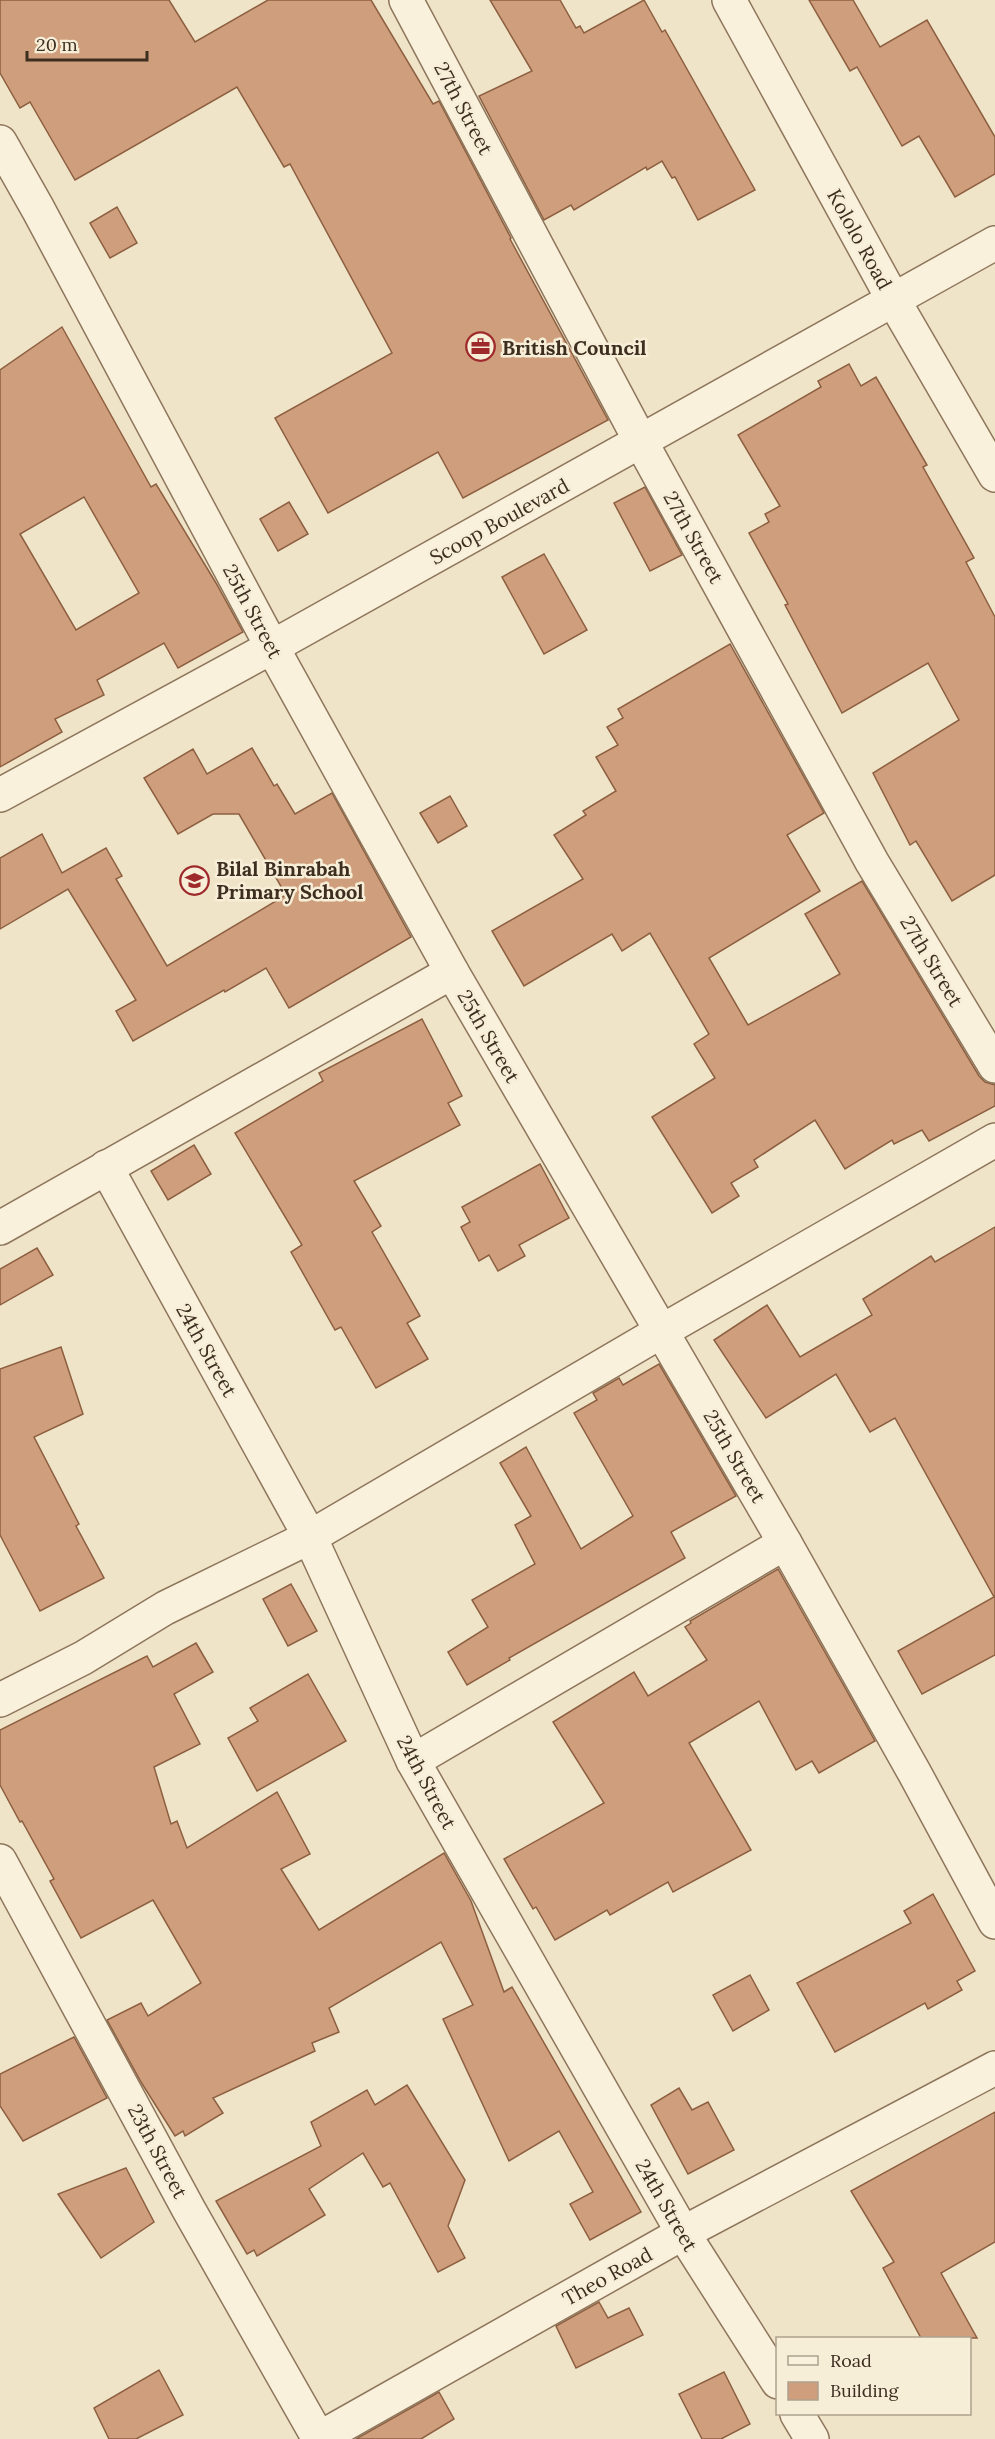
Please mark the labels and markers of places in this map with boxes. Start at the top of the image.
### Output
office icon: British Council [465,331,497,363]
place label: British Council [502,335,647,360]
place label: Bilal Binrabah Primary School [216,856,363,904]
school or university icon: Bilal Binrabah Primary School [179,864,211,896]

